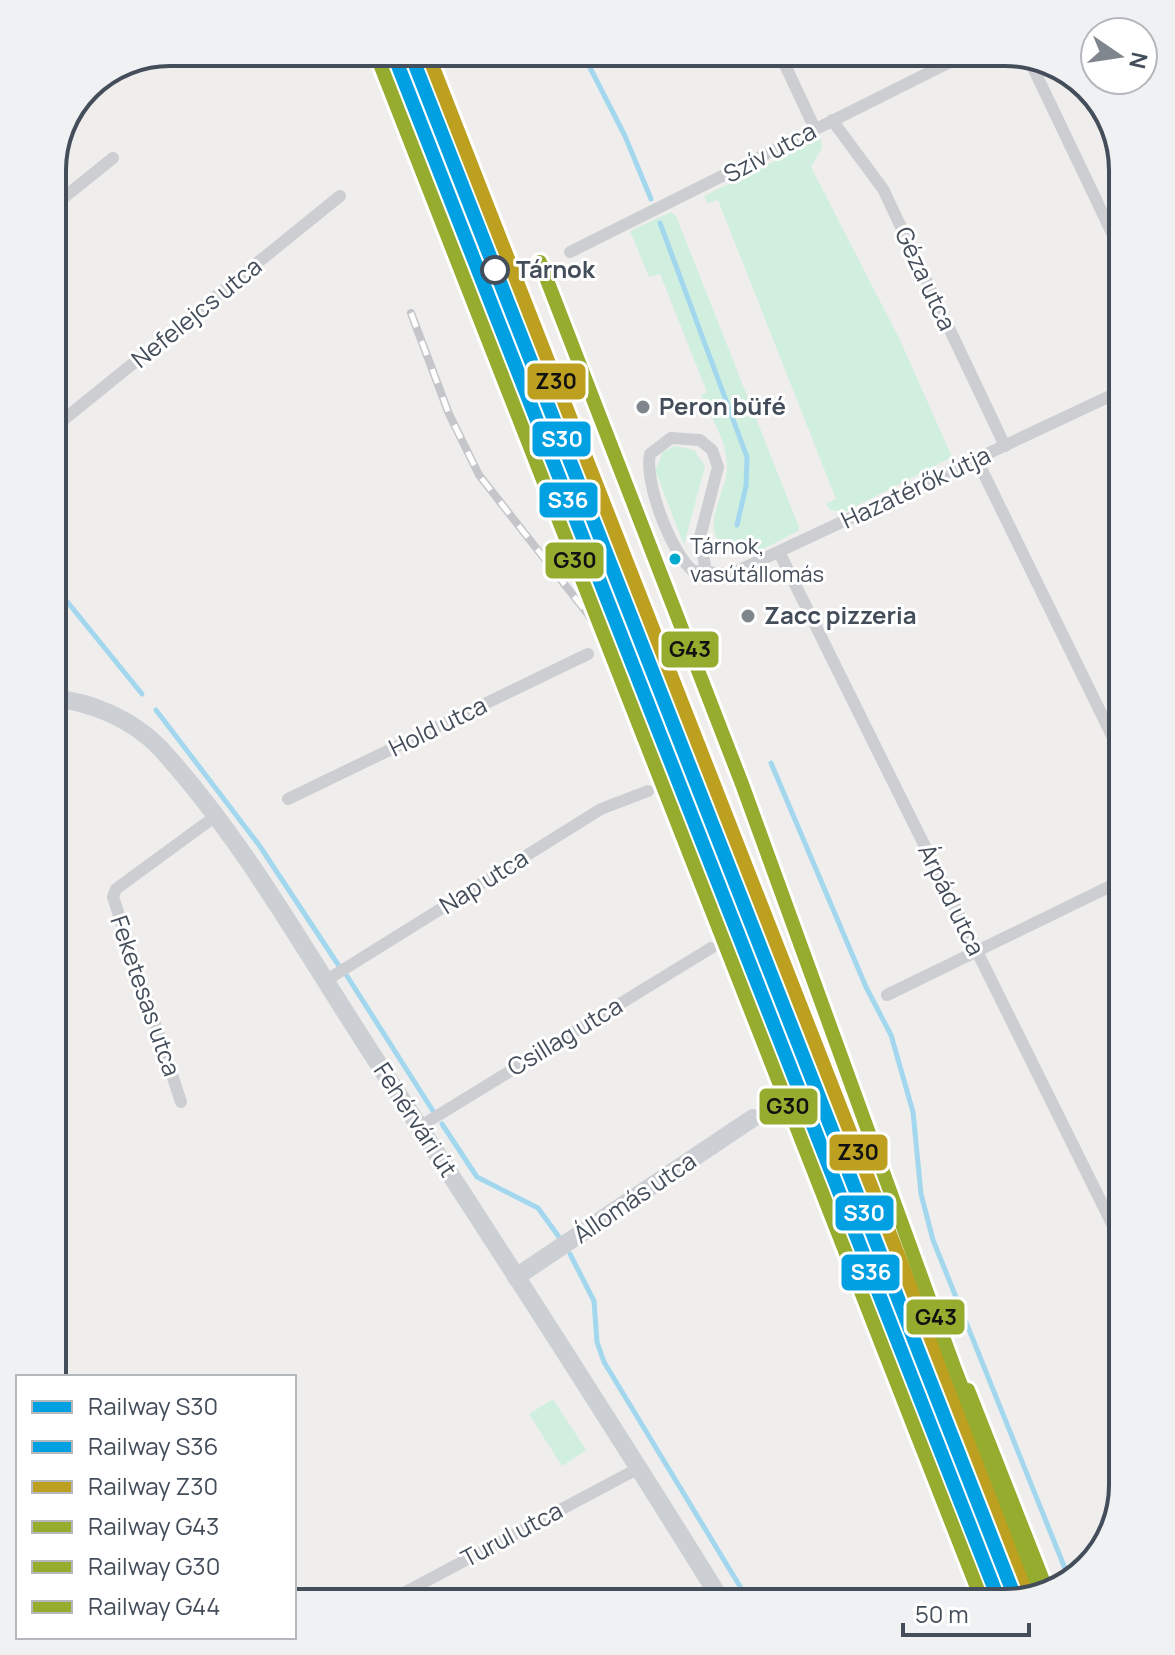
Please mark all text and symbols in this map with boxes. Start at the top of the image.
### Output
north arrow [1079,16,1159,96]
text: N [1122,49,1155,72]
street label: Szív utca [717,114,821,190]
street label: Géza utca [888,221,965,336]
street label: Nefelejcs utca [124,249,268,375]
place label: Tárnok [516,252,596,285]
marker: Tárnok [481,256,509,284]
line badge: Z30 [526,362,587,401]
text: Z30 [535,366,577,396]
place label: Peron büfé [659,389,786,422]
marker: Peron büfé [634,398,652,416]
line badge: S30 [531,420,592,458]
text: S30 [541,424,583,454]
street label: Hazatérők útja [835,438,995,536]
line badge: S36 [538,481,599,519]
text: S36 [548,485,588,515]
place label: Tárnok, vasútállomás [690,531,824,589]
line badge: G30 [544,541,605,580]
text: G30 [553,545,597,575]
marker: Tárnok, vasútállomás [667,551,683,567]
place label: Zacc pizzeria [764,598,917,631]
marker: Zacc pizzeria [739,607,757,625]
line badge: G43 [660,630,720,669]
text: G43 [669,634,711,664]
street label: Hold utca [383,688,492,764]
street label: Árpád utca [911,838,994,961]
street label: Nap utca [433,841,534,921]
street label: Feketesas utca [103,911,189,1080]
street label: Csillag utca [501,988,628,1083]
street label: Fehérvári út [367,1056,466,1183]
line badge: G30 [758,1087,819,1126]
text: G30 [766,1091,810,1121]
line badge: Z30 [828,1133,889,1172]
text: Z30 [837,1137,879,1167]
street label: Állomás utca [566,1143,702,1250]
line badge: S30 [834,1194,895,1232]
text: S30 [843,1198,885,1228]
line badge: S36 [840,1253,901,1292]
text: S36 [851,1257,891,1287]
line badge: G43 [905,1298,966,1336]
text: G43 [915,1302,957,1332]
legend [16,1375,296,1639]
text: Railway S30 [88,1389,218,1422]
text: Railway S36 [88,1429,218,1462]
text: Railway Z30 [88,1469,218,1502]
street label: Turul utca [455,1493,568,1574]
text: Railway G43 [88,1509,219,1542]
text: Railway G30 [88,1549,220,1582]
scale bar [903,1587,1029,1637]
text: Railway G44 [88,1589,220,1622]
text: 50 m [915,1597,969,1630]

